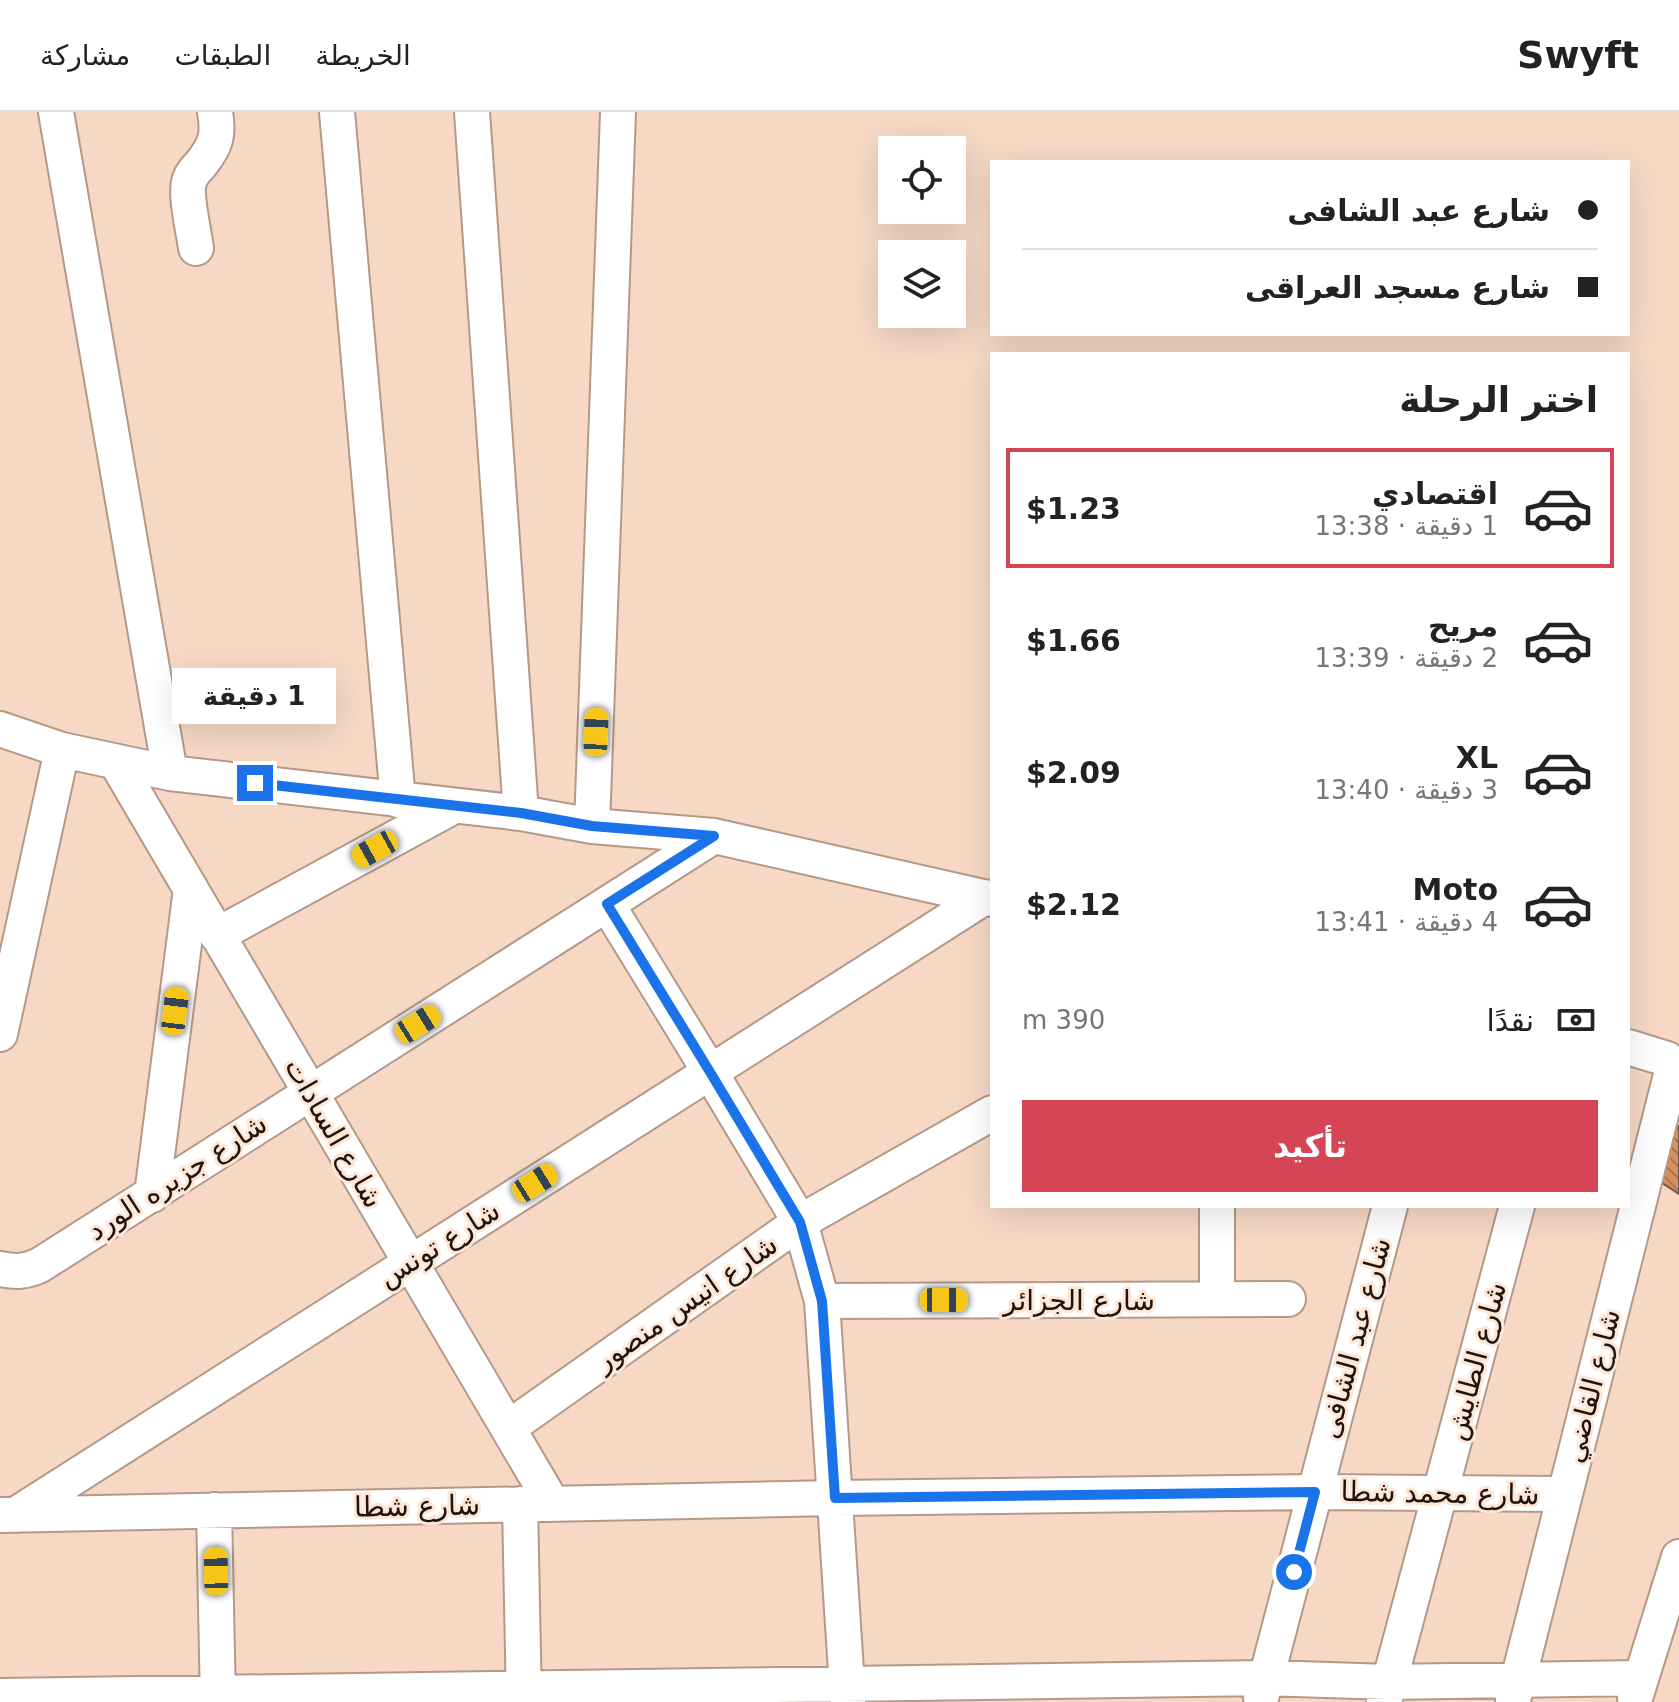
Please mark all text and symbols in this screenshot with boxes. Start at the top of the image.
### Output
text: Swyft [1517,33,1639,77]
text: مشاركة [40,39,130,72]
text: الطبقات [174,39,271,72]
text: الخريطة [315,39,411,72]
map controls [878,136,966,328]
button: locate [878,136,966,224]
text: شارع عبد الشافى [1287,193,1550,228]
button: layers [878,240,966,328]
text: شارع مسجد العراقى [1245,270,1550,305]
text: اختر الرحلة [1399,379,1598,420]
icon: car [1522,472,1594,544]
text: اقتصادي [1372,476,1498,511]
text: $1.23 [1026,491,1121,526]
text: 1 دقيقة · 13:38 [1315,511,1498,541]
icon: car [1522,604,1594,676]
text: مريح [1428,608,1498,643]
text: $1.66 [1026,623,1121,658]
text: 2 دقيقة · 13:39 [1315,643,1498,673]
callout: 1 دقيقة [173,667,337,723]
text: 1 دقيقة [203,681,305,711]
car [583,708,609,756]
icon: car [1522,736,1594,808]
text: XL [1456,740,1498,775]
text: $2.09 [1026,755,1121,790]
route end [237,765,273,801]
text: 3 دقيقة · 13:40 [1315,775,1498,805]
car [348,827,402,871]
icon: car [1522,868,1594,940]
text: Moto [1413,872,1498,907]
text: $2.12 [1026,887,1121,922]
text: 4 دقيقة · 13:41 [1315,907,1498,937]
car [160,986,190,1036]
icon: cash [1554,998,1598,1042]
car [391,1001,445,1047]
text: نقدًا [1486,1003,1534,1038]
text: 390 m [1022,1005,1105,1035]
street label: شارع السادات [278,1052,390,1214]
button: تأكيد [1022,1100,1598,1192]
street label: شارع جزيره الورد [81,1107,273,1247]
car [508,1160,562,1206]
street label: شارع تونس [372,1194,506,1294]
street label: شارع انيس منصور [587,1228,784,1379]
street label: شارع عبد الشافى [1312,1234,1398,1442]
street label: شارع الطايش [1439,1278,1513,1444]
street label: شارع الجزائر [1001,1284,1155,1317]
car [920,1288,968,1312]
street label: شارع القاضي [1557,1306,1627,1466]
street label: شارع محمد شطا [1340,1475,1540,1511]
street label: شارع شطا [354,1488,480,1524]
car [204,1547,228,1595]
route start [1276,1554,1312,1590]

